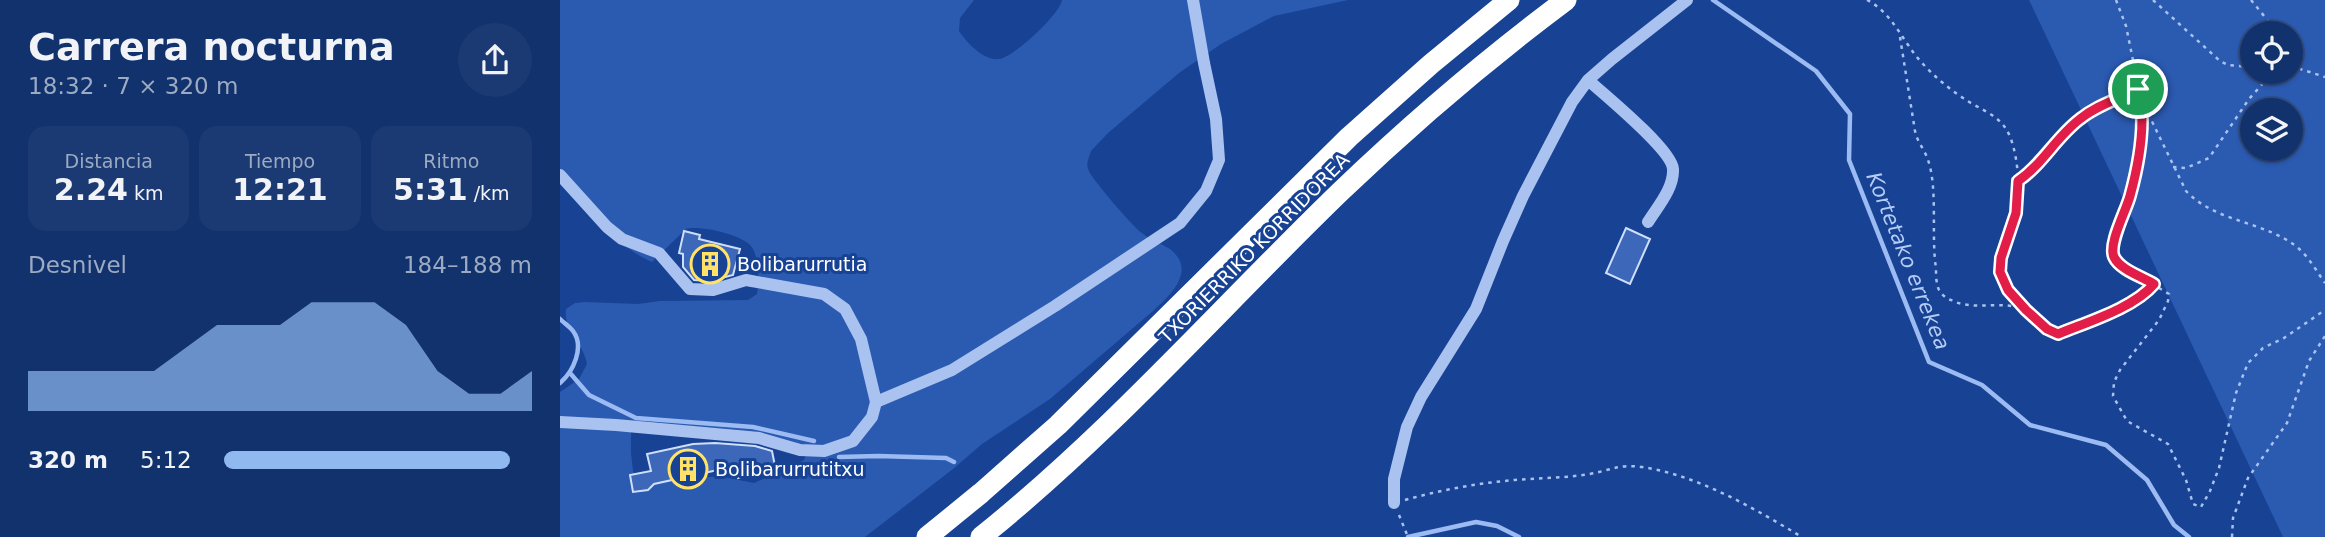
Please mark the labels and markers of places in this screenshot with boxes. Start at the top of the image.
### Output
pin [2108,59,2168,119]
building icon: Bolibarurrutia [689,243,731,285]
place label: Bolibarurrutia [737,253,867,275]
building icon: Bolibarurrutitxu [667,448,709,490]
place label: Bolibarurrutitxu [715,458,865,480]

